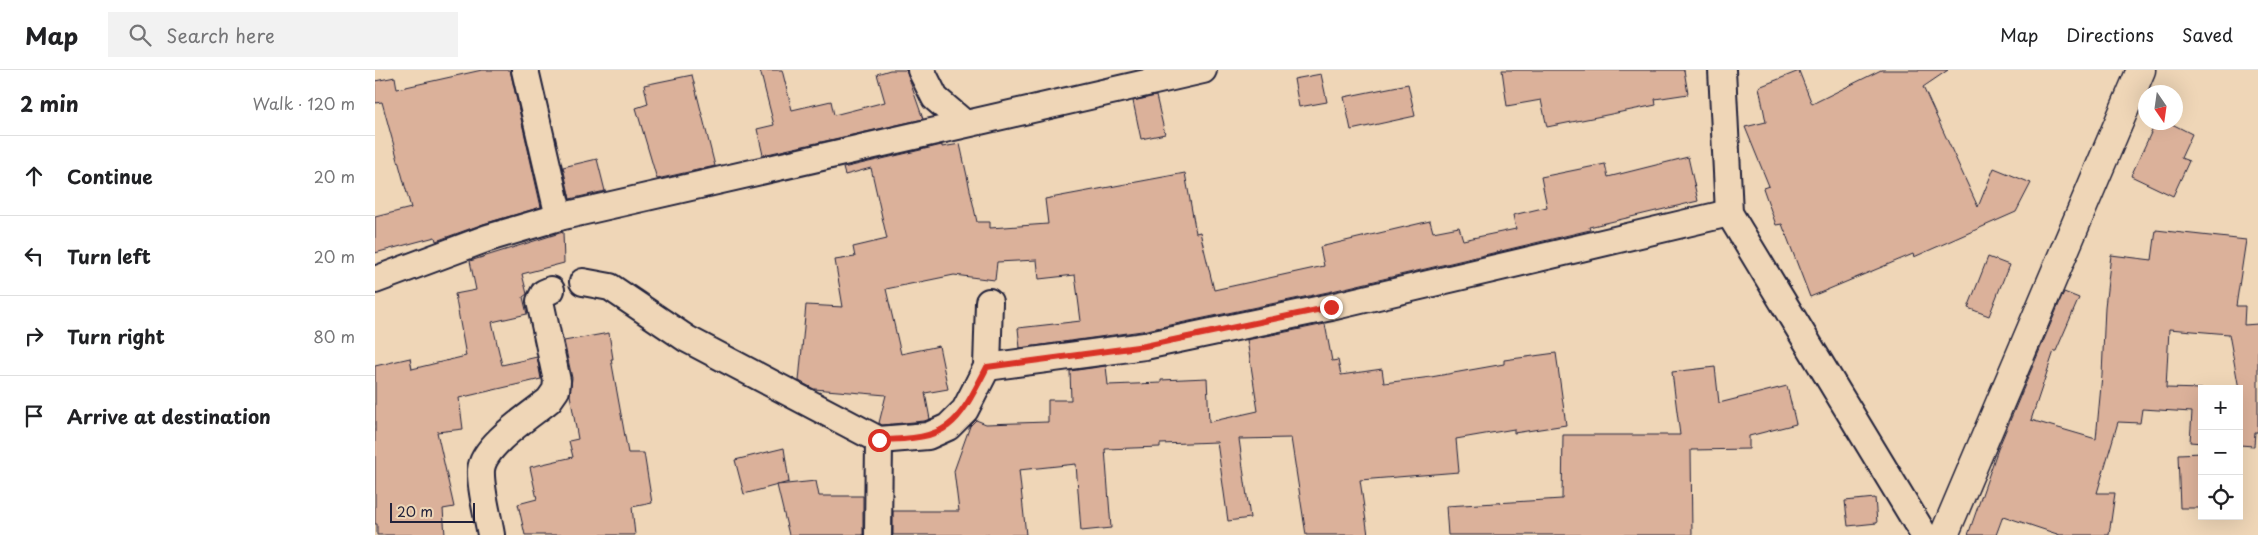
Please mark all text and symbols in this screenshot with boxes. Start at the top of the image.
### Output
search box [108,12,458,57]
text: Map [25,17,78,53]
icon: search [126,21,154,49]
text: Search here [166,21,275,49]
text: Map [2000,21,2038,48]
text: Directions [2066,21,2154,48]
text: Saved [2182,21,2233,48]
north arrow [2138,85,2183,130]
text: 2 min [20,87,79,119]
text: Walk · 120 m [253,91,355,115]
icon: ahead [20,162,48,190]
text: Continue [67,162,153,190]
text: 20 m [314,164,355,188]
icon: left [20,242,48,270]
text: Turn left [67,242,151,270]
text: 20 m [314,244,355,268]
route end [1320,296,1343,319]
icon: right [20,322,48,350]
text: Turn right [67,322,165,350]
text: 80 m [313,324,355,348]
map controls [2198,385,2243,520]
button: + [2198,385,2243,430]
icon: arrive [20,402,48,430]
text: Arrive at destination [67,402,271,430]
route start [868,429,891,452]
button: − [2198,430,2243,475]
button: locate [2198,475,2243,520]
scale bar [390,500,475,523]
text: 20 m [397,501,433,522]

